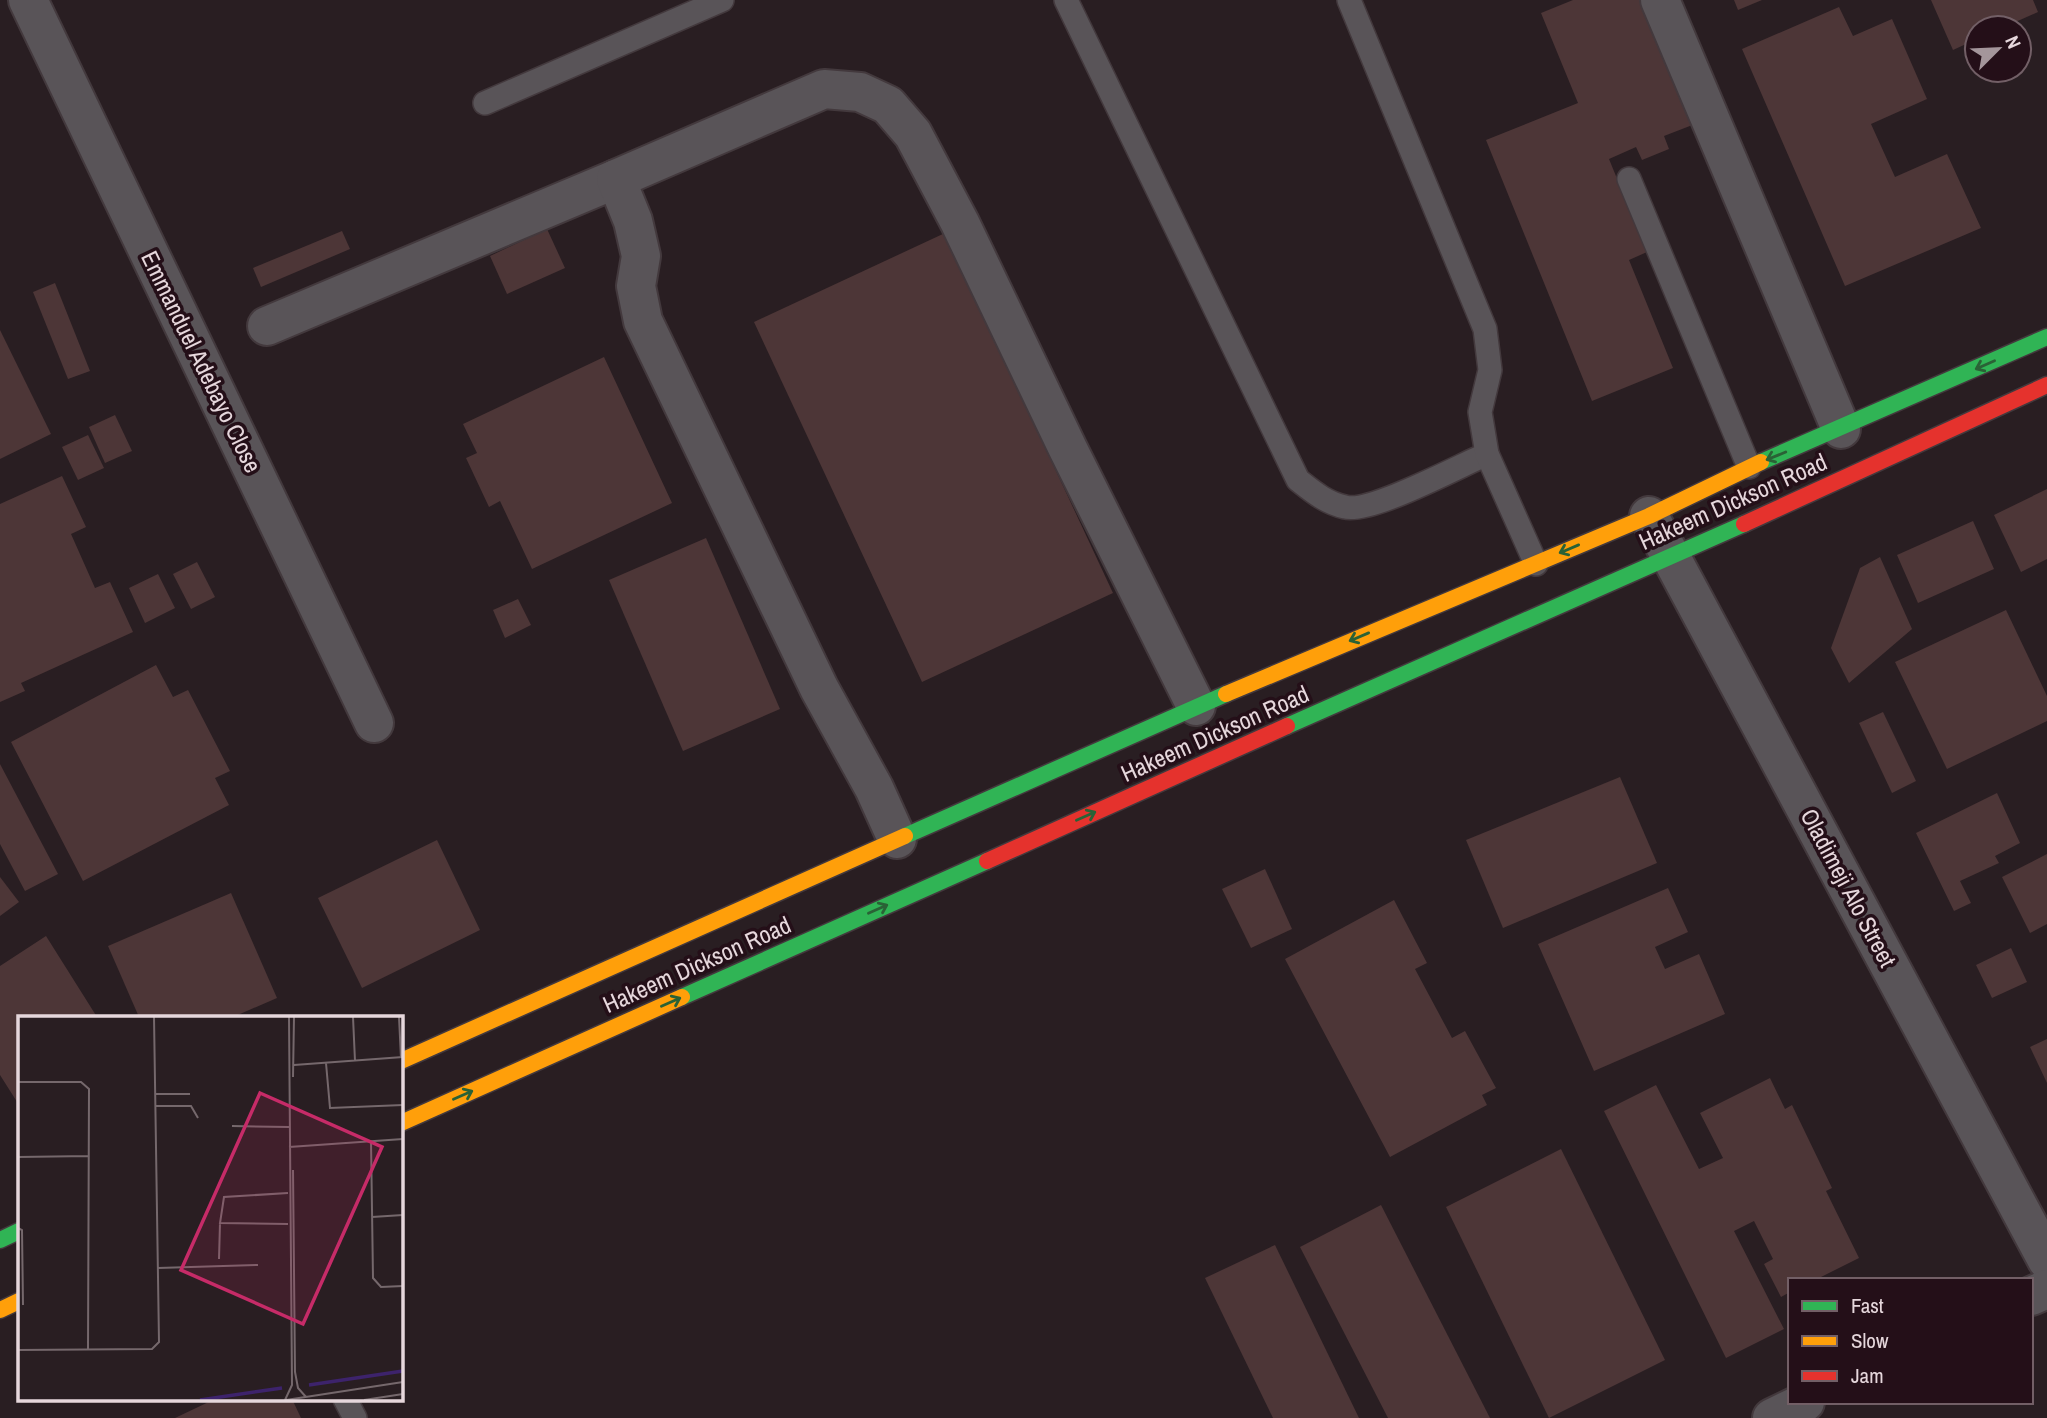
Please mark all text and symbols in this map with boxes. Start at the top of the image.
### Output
north arrow [1963,14,2033,84]
text: N [1999,32,2028,53]
street label: Emmanduel Adebayo Close [134,245,270,478]
one-way arrow [1975,359,1996,372]
street label: Hakeem Dickson Road [1634,445,1832,557]
one-way arrow [1766,450,1788,463]
one-way arrow [1559,544,1580,557]
one-way arrow [1349,632,1371,645]
street label: Hakeem Dickson Road [1116,677,1314,789]
street label: Oladimeji Alo Street [1794,803,1904,973]
one-way arrow [1075,809,1096,822]
one-way arrow [867,902,889,915]
street label: Hakeem Dickson Road [598,908,796,1020]
one-way arrow [660,995,681,1008]
inset map [18,1016,402,1400]
one-way arrow [452,1088,473,1101]
legend [1788,1278,2033,1404]
text: Fast [1851,1291,1884,1320]
text: Slow [1851,1326,1889,1355]
text: Jam [1851,1361,1884,1390]

